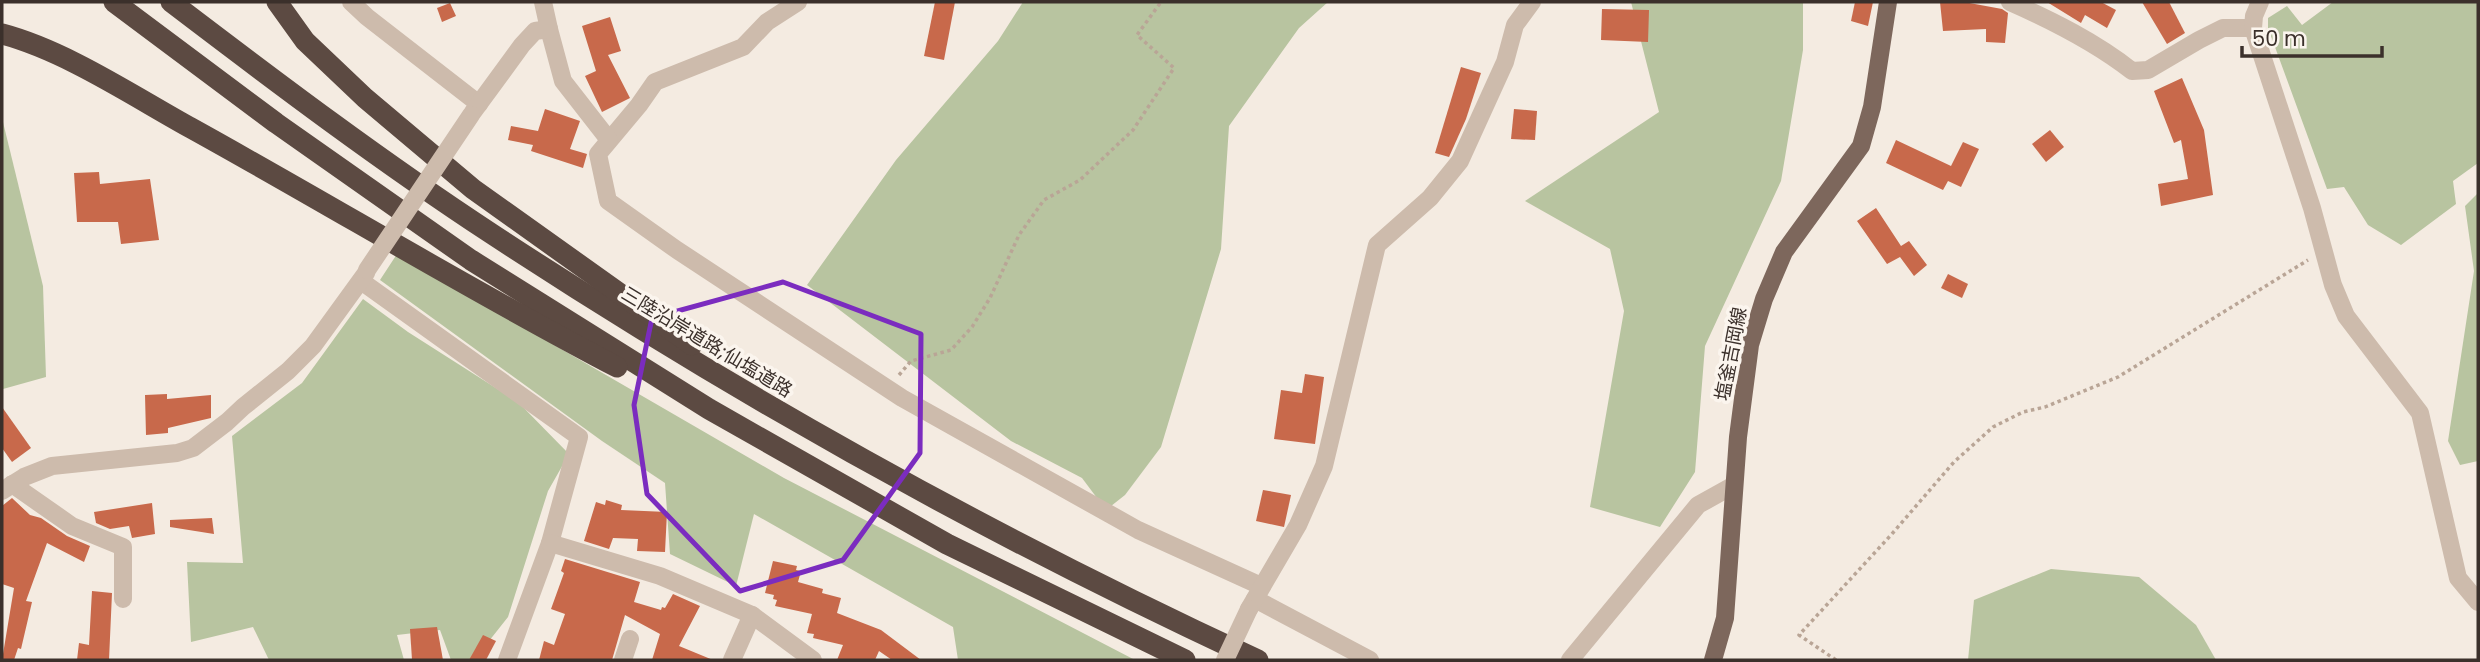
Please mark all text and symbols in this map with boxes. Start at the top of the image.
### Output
scale bar [2242,14,2382,58]
text: 50 m [2252,24,2306,53]
street label: 三陸沿岸道路;仙塩道路 [616,280,798,404]
street label: 塩釜吉岡線 [1709,305,1753,403]

